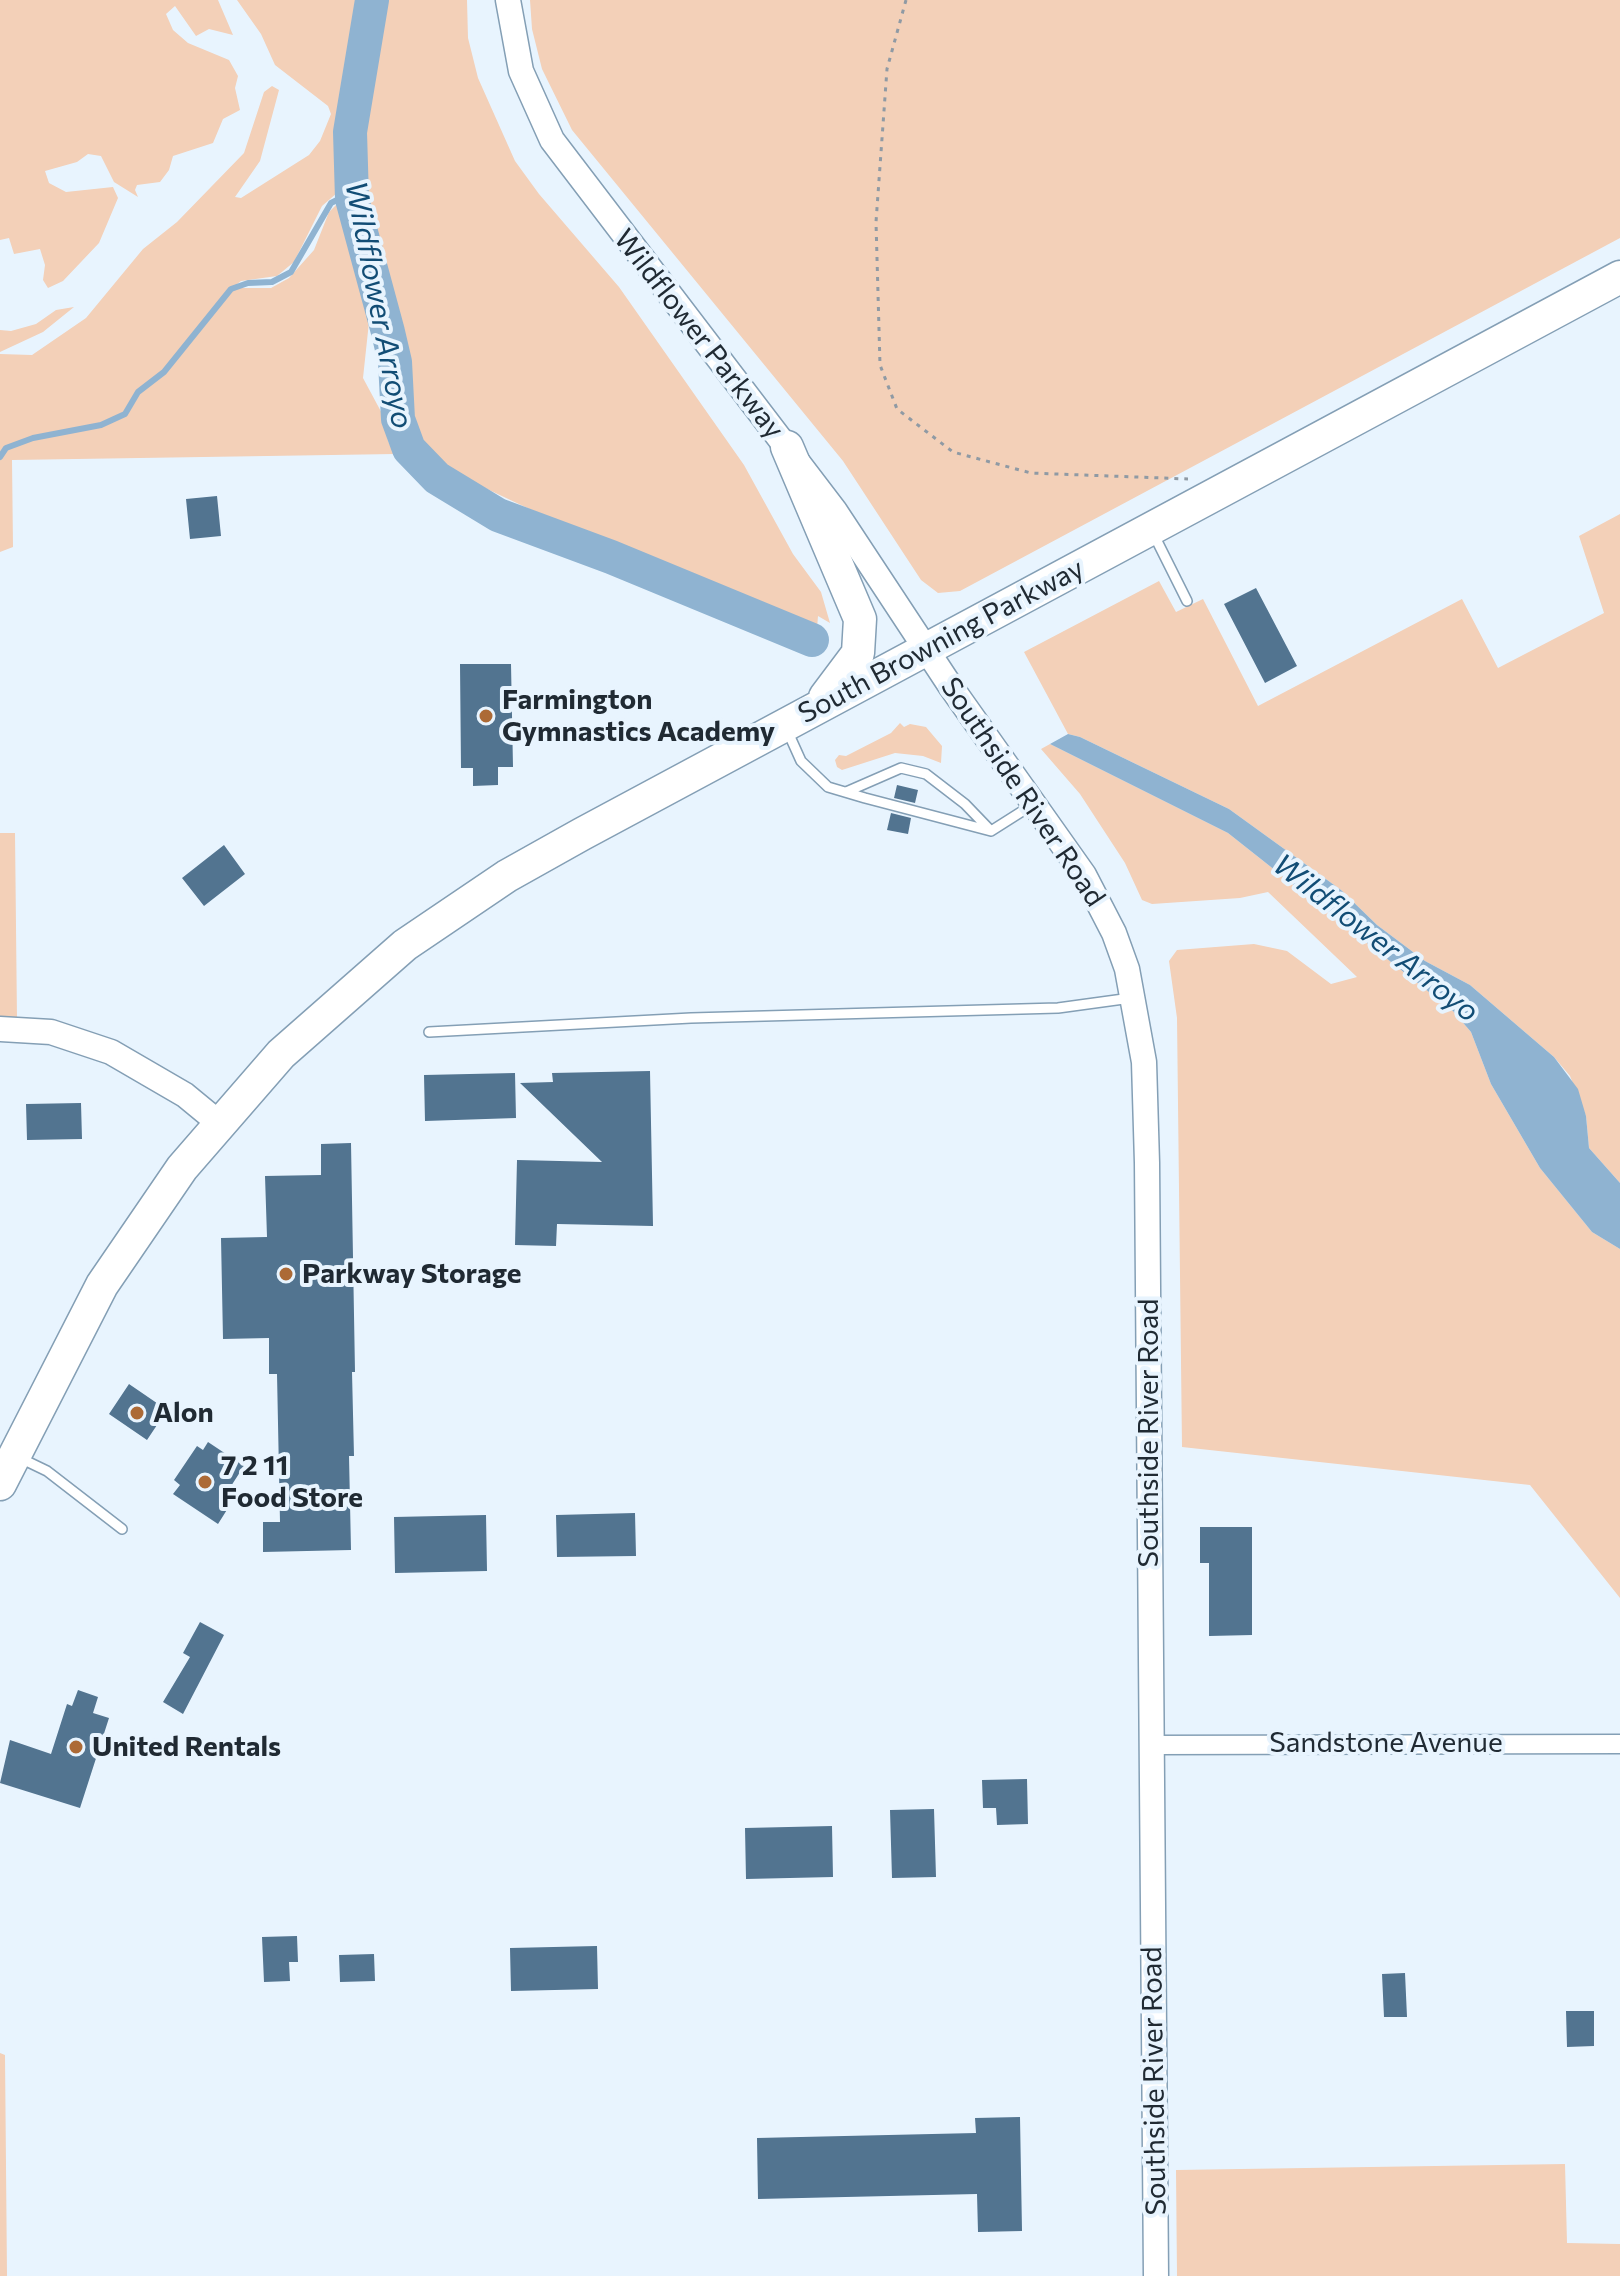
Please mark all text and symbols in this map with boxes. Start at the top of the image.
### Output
water label: Wildflower Arroyo [337,178,421,432]
street label: Wildflower Parkway [607,223,791,445]
street label: South Browning Parkway [793,551,1089,731]
street label: Southside River Road [934,671,1112,913]
place label: Farmington Gymnastics Academy [502,683,775,749]
marker: Farmington Gymnastics Academy [477,707,495,725]
water label: Wildflower Arroyo [1266,846,1486,1030]
place label: Parkway Storage [302,1257,521,1291]
marker: Parkway Storage [277,1265,295,1283]
street label: Southside River Road [1132,1298,1166,1568]
place label: Alon [153,1396,214,1430]
marker: Alon [128,1404,146,1422]
place label: 7 2 11 Food Store [221,1449,363,1515]
marker: 7 2 11 Food Store [196,1473,214,1491]
street label: Sandstone Avenue [1269,1726,1503,1760]
place label: United Rentals [92,1730,281,1764]
marker: United Rentals [67,1738,85,1756]
street label: Southside River Road [1135,1946,1173,2216]

